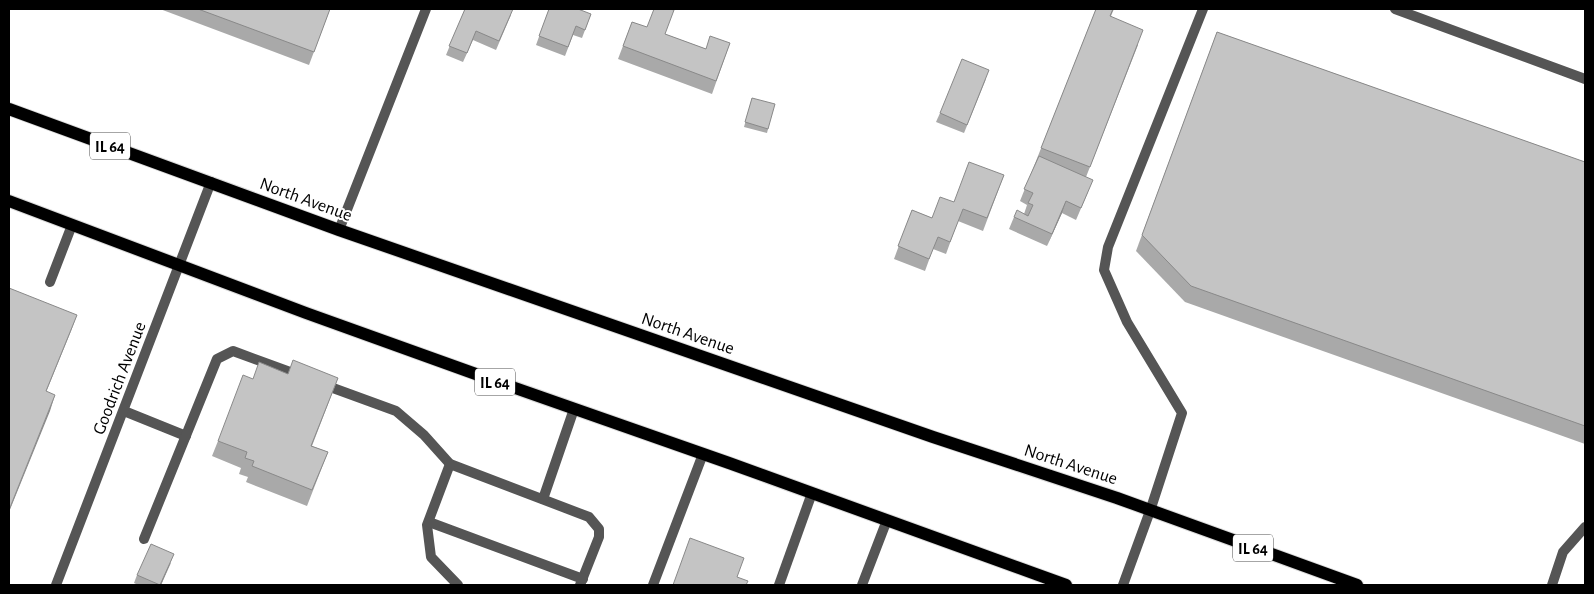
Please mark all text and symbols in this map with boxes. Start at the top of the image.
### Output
road number: IL 64 [90,132,130,160]
street label: North Avenue [257,175,354,225]
street label: North Avenue [639,310,736,358]
street label: Goodrich Avenue [90,319,150,437]
road number: IL 64 [475,368,515,396]
street label: North Avenue [1022,441,1120,488]
road number: IL 64 [1233,534,1273,562]

